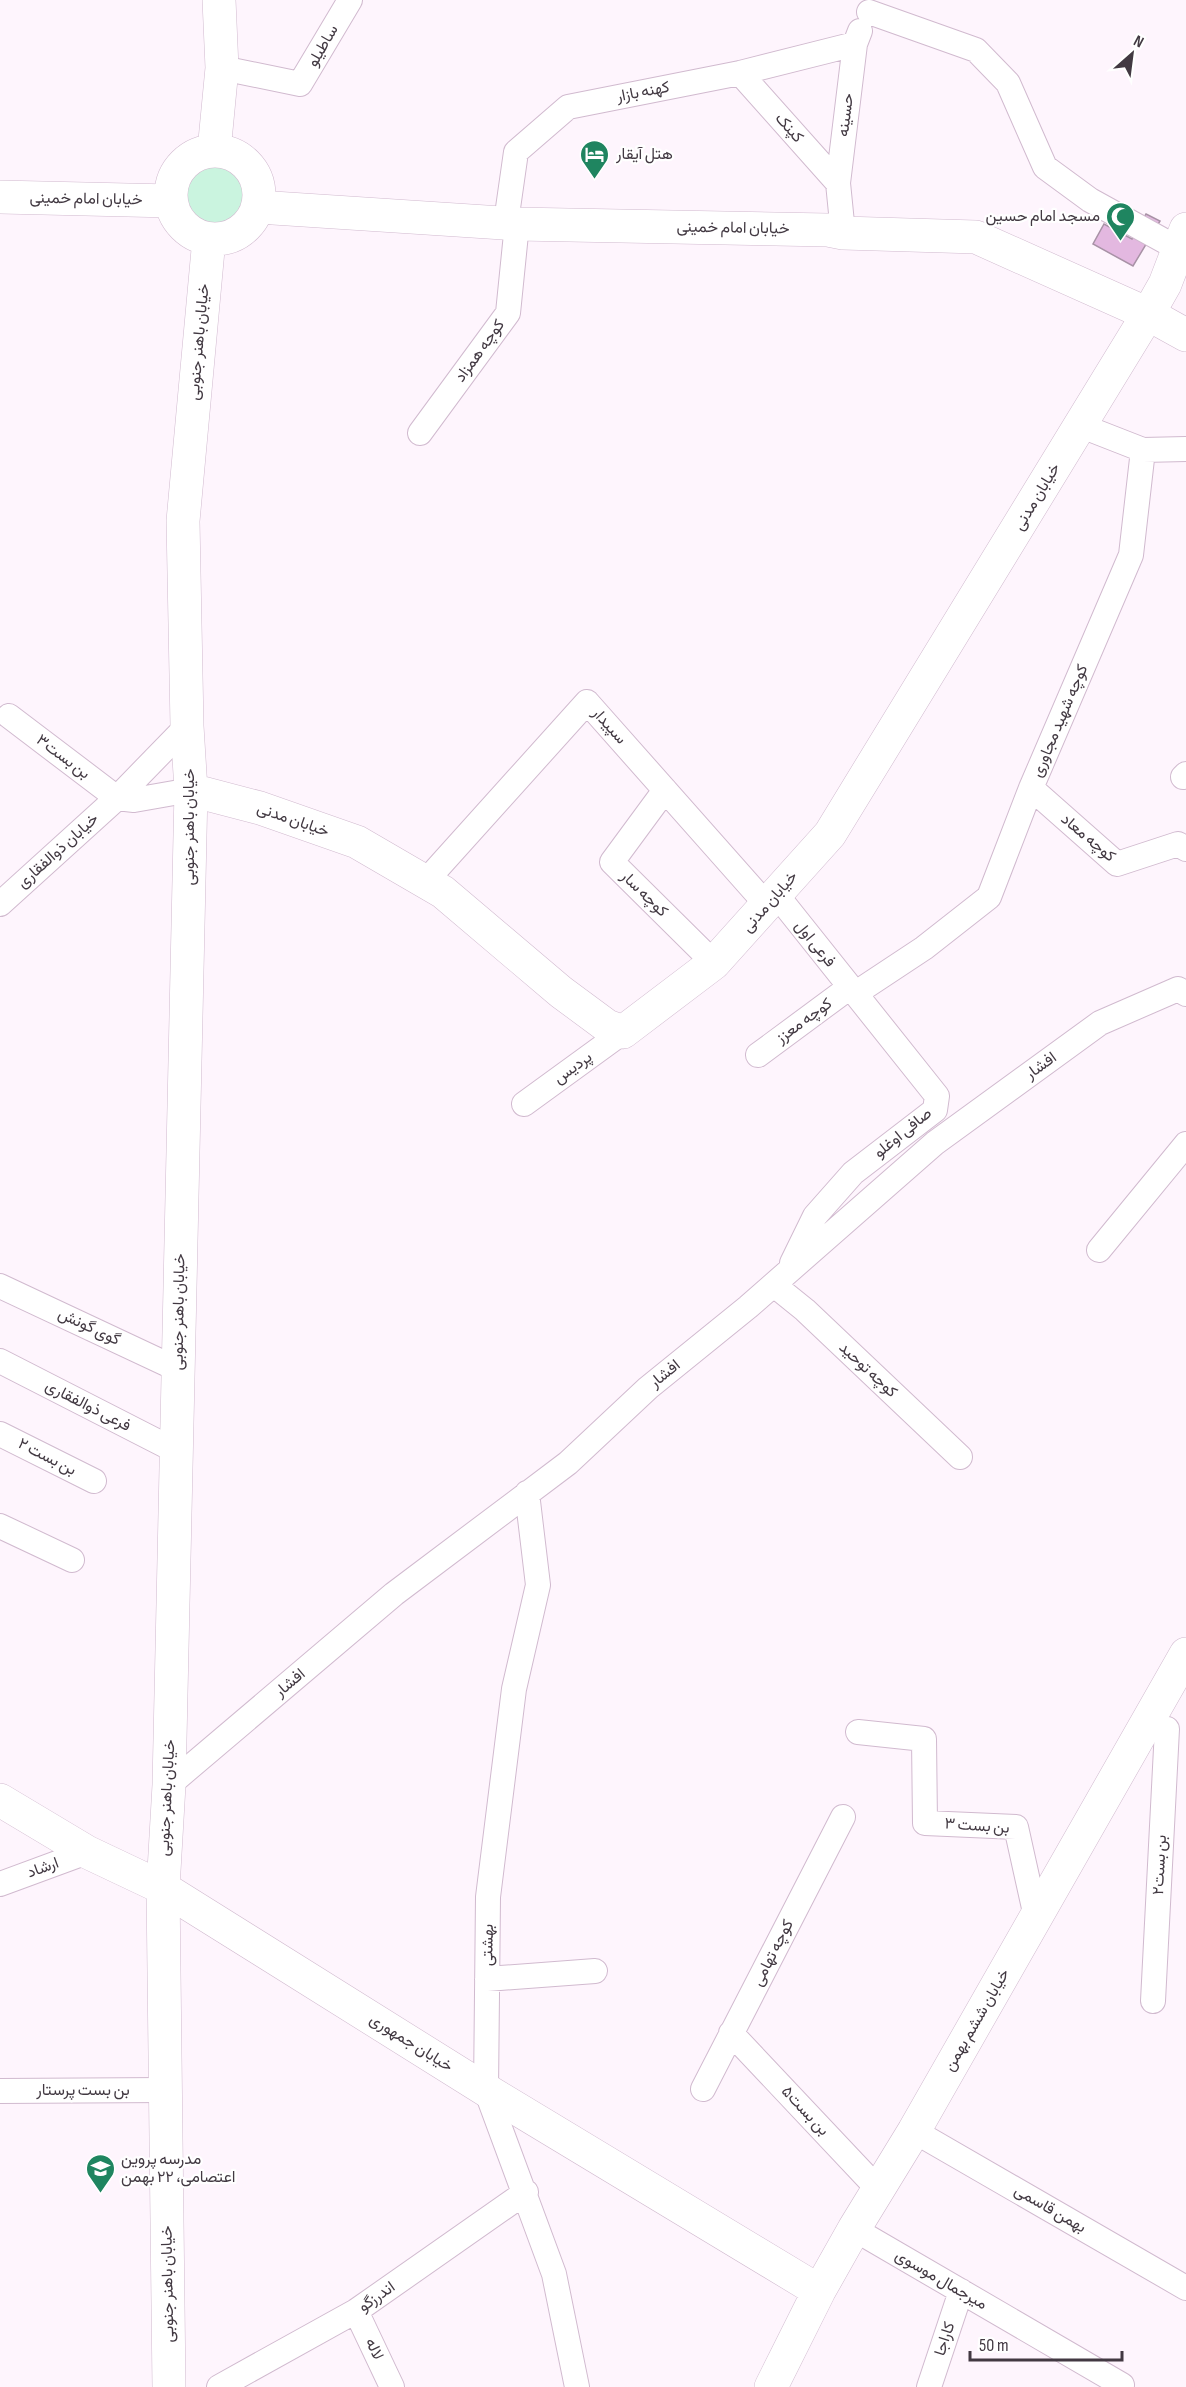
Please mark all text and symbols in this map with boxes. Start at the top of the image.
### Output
street label: ساطیلو [303,22,343,70]
north arrow [1102,24,1162,84]
text: N [1130,32,1147,52]
street label: کهنه بازار [614,78,671,107]
street label: حسینه [834,92,858,138]
street label: کپنک [770,109,807,147]
hotel icon: هتل آیقار [579,138,611,180]
place label: هتل آیقار [615,145,673,164]
street label: خیابان امام خمینی [29,189,143,209]
mosque icon: مسجد امام حسین [1105,200,1137,242]
place label: مسجد امام حسین [985,207,1100,226]
street label: خیابان امام خمینی [676,218,790,238]
street label: خیابان باهنر جنوبی [184,283,214,401]
street label: کوچه همزاد [451,316,510,387]
street label: خیابان مدنی [1010,460,1065,534]
street label: کوچه شهید مجاوری [1028,662,1093,781]
street label: سپیدار [586,703,630,749]
street label: بن بست۳ [32,731,94,783]
street label: خیابان باهنر جنوبی [180,768,199,885]
street label: خیابان مدنی [254,799,332,841]
street label: خیابان ذوالفقاری [13,809,103,893]
street label: کوچه معاد [1056,810,1119,867]
street label: کوچه سار [615,866,671,922]
street label: خیابان مدنی [738,867,802,937]
street label: فرعی اول [790,917,840,971]
street label: کوچه معزز [771,994,836,1049]
street label: پردیس [550,1048,597,1089]
street label: افشار [1021,1048,1060,1084]
street label: صافی اوغلو [870,1104,936,1162]
street label: خیابان باهنر جنوبی [168,1253,190,1371]
street label: گوی گونش [55,1304,123,1350]
street label: کوچه توحید [834,1338,901,1403]
street label: افشار [645,1356,684,1393]
street label: فرعی ذوالفقاری [42,1376,134,1436]
street label: بن بست ۲ [15,1434,79,1480]
street label: افشار [270,1665,309,1702]
street label: خیابان باهنر جنوبی [154,1739,180,1857]
street label: بن بست ۳ [944,1814,1010,1838]
street label: بن بست۲ [1149,1834,1171,1896]
street label: ارشاد [25,1854,61,1882]
street label: کوچه تهامی [748,1917,799,1990]
street label: بهشتی [478,1924,498,1966]
street label: خیابان ششم بهمن [940,1965,1014,2075]
street label: خیابان جمهوری [366,2010,456,2076]
street label: بن بست پرستار [35,2081,130,2101]
street label: بن بست۵ [777,2082,833,2140]
place label: مدرسه پروین اعتصامی، ۲۲ بهمن [121,2150,236,2187]
school or university icon: مدرسه پروین اعتصامی، ۲۲ بهمن [84,2152,116,2194]
street label: بهمن قاسمی [1011,2181,1089,2237]
street label: خیابان باهنر جنوبی [157,2225,179,2343]
street label: میرجمال موسوی [892,2246,990,2314]
street label: اندرزگو [355,2278,399,2316]
street label: کاراجا [931,2320,959,2358]
scale bar [970,2324,1122,2362]
street label: لاله [361,2335,387,2363]
text: 50 m [979,2335,1009,2356]

